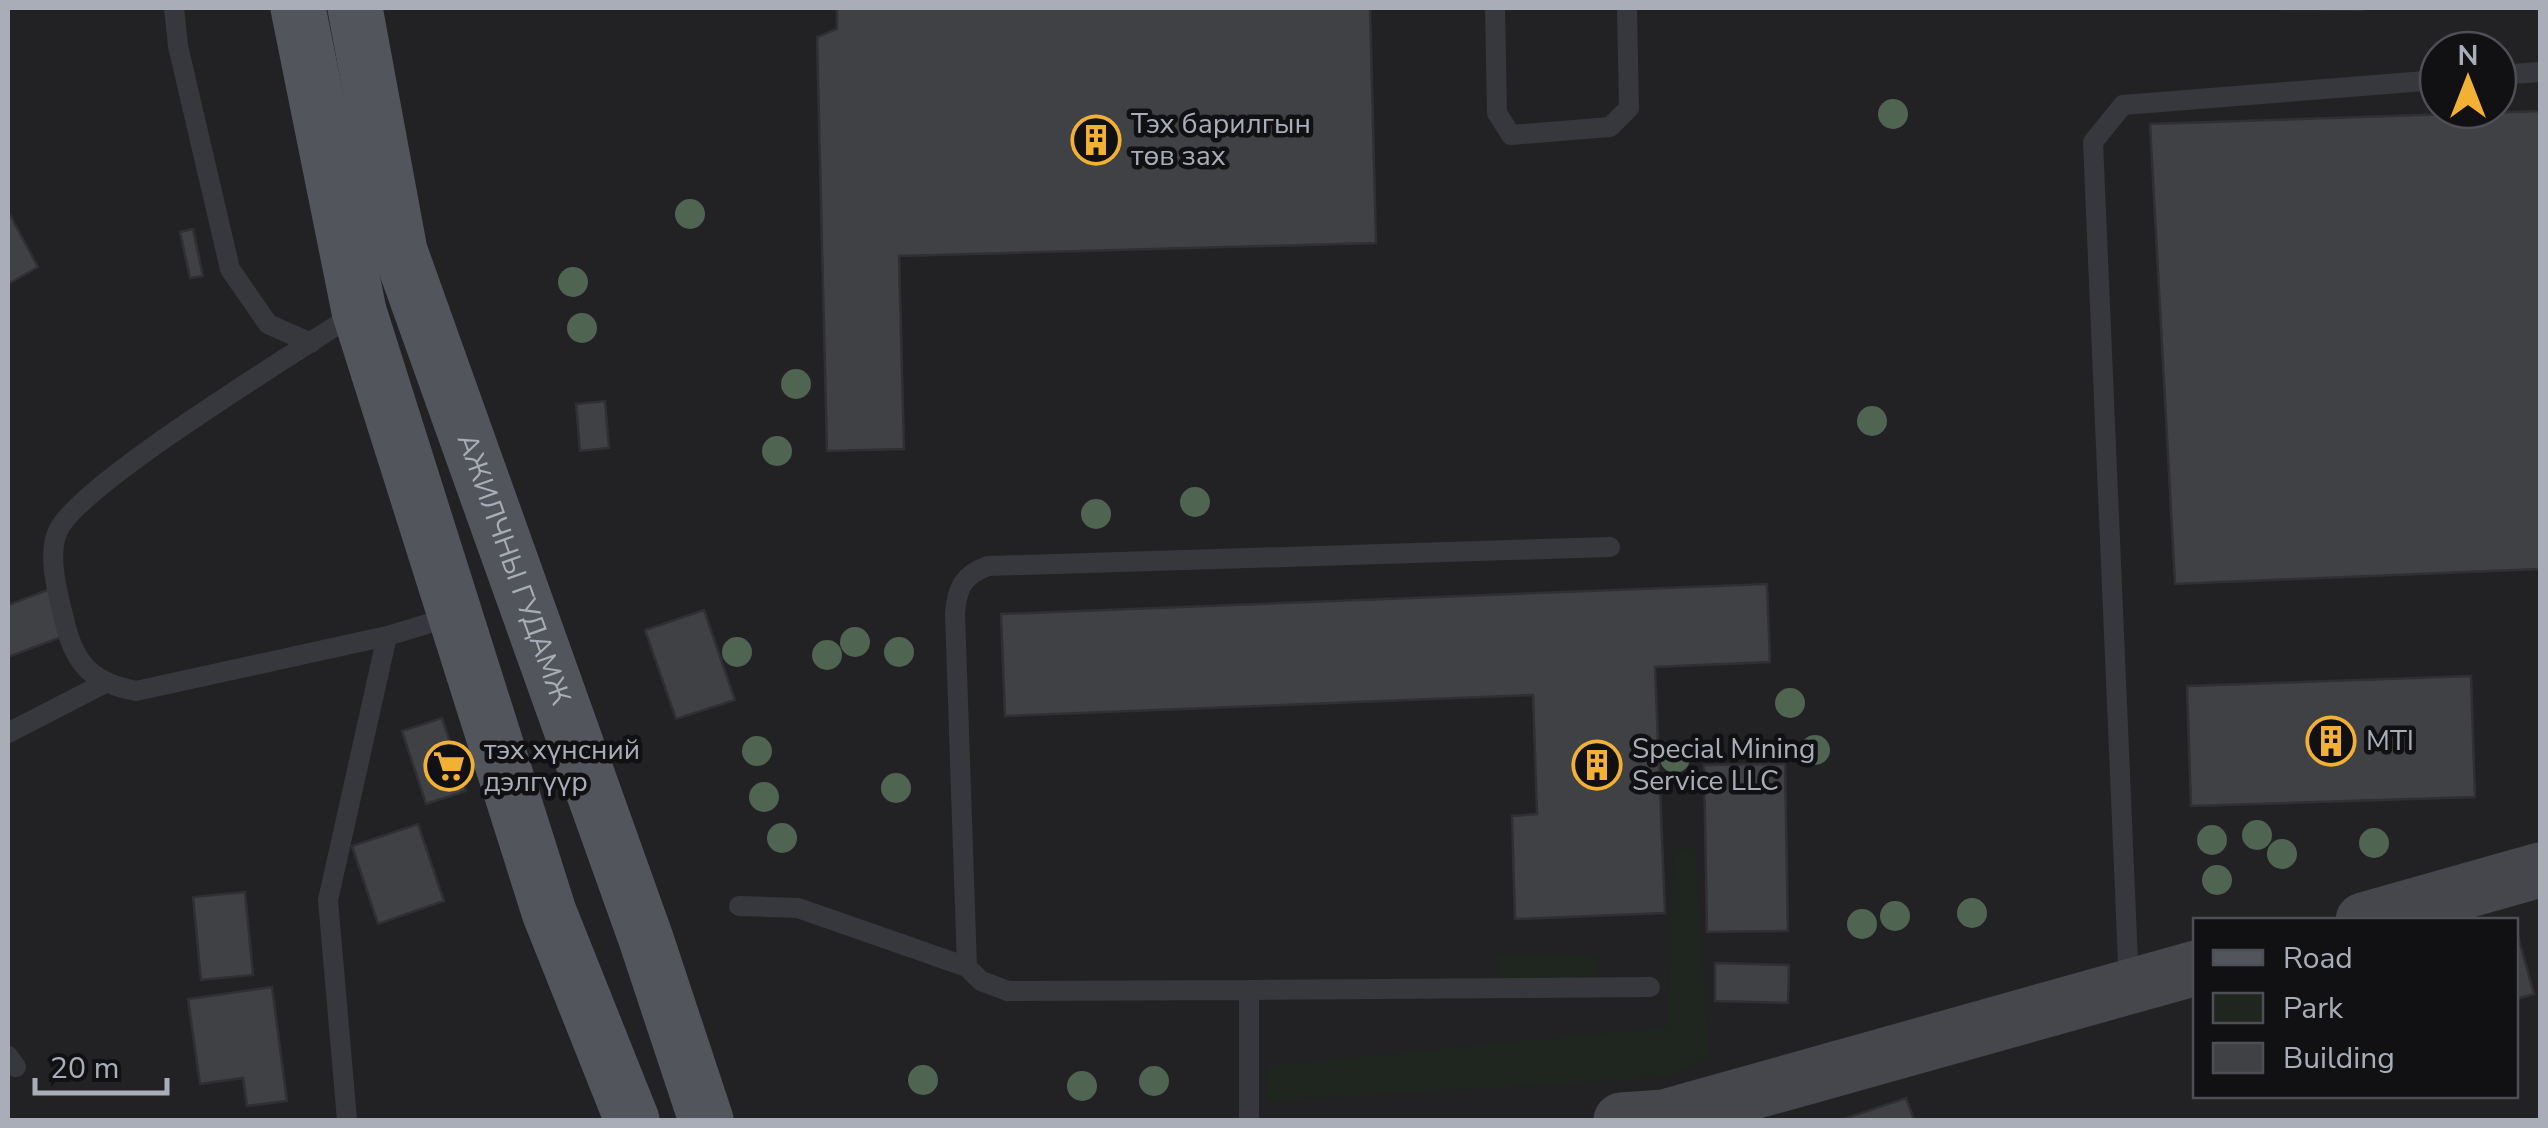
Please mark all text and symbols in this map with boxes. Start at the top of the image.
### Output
north arrow [2418,30,2518,130]
text: N [2458,37,2478,75]
place label: Тэх барилгын төв зах [1131,105,1311,175]
building icon: Тэх барилгын төв зах [1070,114,1122,166]
street label: АЖИЛЧНЫ ГУДАМЖ [448,428,580,710]
building icon: MTI [2305,715,2357,767]
place label: MTI [2366,722,2414,760]
place label: Special Mining Service LLC [1632,730,1815,800]
place label: тэх хүнсний дэлгүүр [484,731,640,801]
building icon: Special Mining Service LLC [1571,739,1623,791]
supermarket icon: тэх хүнсний дэлгүүр [423,740,475,792]
legend [2193,918,2518,1098]
text: Road [2283,938,2353,979]
text: Park [2283,988,2344,1029]
scale bar [35,1033,168,1095]
text: Building [2283,1038,2395,1079]
text: 20 m [50,1048,119,1089]

